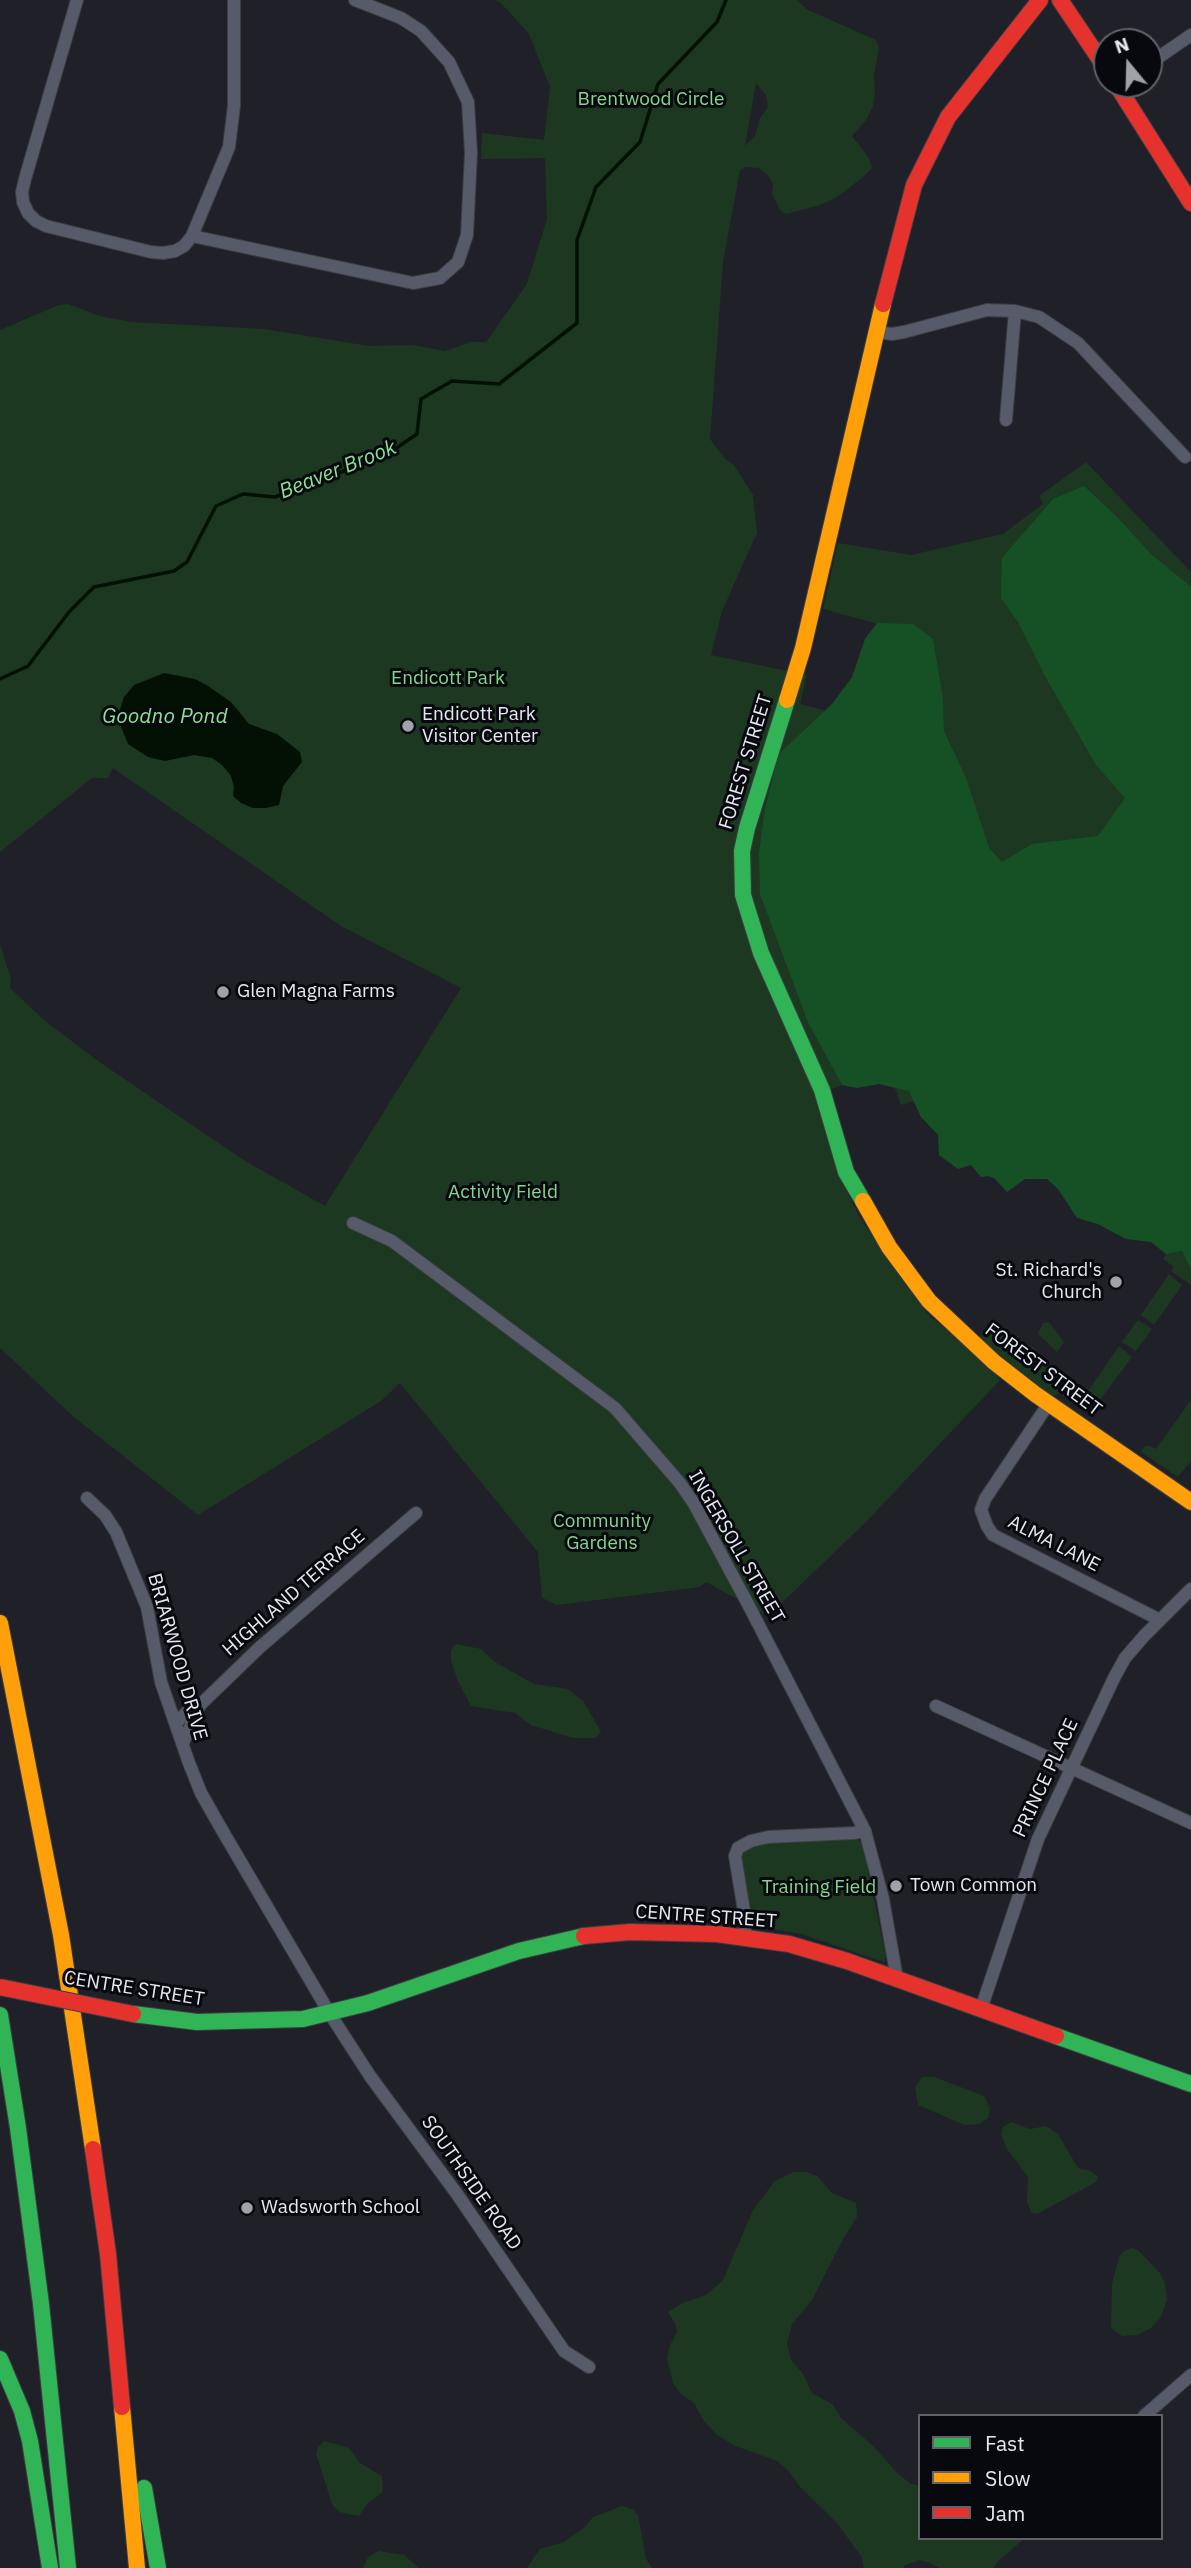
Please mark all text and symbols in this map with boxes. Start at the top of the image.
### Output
north arrow [1093,28,1163,98]
text: N [1111,31,1132,59]
park label: Brentwood Circle [577,89,725,111]
water label: Beaver Brook [276,435,400,505]
park label: Endicott Park [391,668,505,690]
street label: FOREST STREET [715,692,777,832]
water label: Goodno Pond [102,704,228,730]
place label: Endicott Park Visitor Center [422,704,538,748]
marker: Endicott Park Visitor Center [400,718,416,734]
place label: Glen Magna Farms [237,981,395,1003]
marker: Glen Magna Farms [215,984,231,1000]
park label: Activity Field [448,1182,558,1204]
place label: St. Richard's Church [996,1260,1102,1304]
marker: St. Richard's Church [1108,1274,1124,1290]
street label: FOREST STREET [980,1319,1106,1421]
street label: INGERSOLL STREET [683,1467,789,1627]
park label: Community Gardens [553,1511,651,1555]
street label: ALMA LANE [1004,1511,1104,1577]
street label: HIGHLAND TERRACE [218,1525,370,1661]
street label: BRIARWOOD DRIVE [142,1571,212,1743]
street label: PRINCE PLACE [1009,1715,1083,1841]
place label: Town Common [910,1875,1037,1897]
park label: Training Field [762,1877,876,1899]
marker: Town Common [888,1878,904,1894]
street label: CENTRE STREET [635,1901,777,1933]
street label: CENTRE STREET [62,1967,206,2011]
street label: SOUTHSIDE ROAD [416,2111,526,2255]
place label: Wadsworth School [261,2197,420,2219]
marker: Wadsworth School [239,2200,255,2216]
legend [918,2414,1163,2540]
text: Fast [985,2429,1025,2457]
text: Slow [985,2464,1031,2492]
text: Jam [985,2499,1025,2527]

